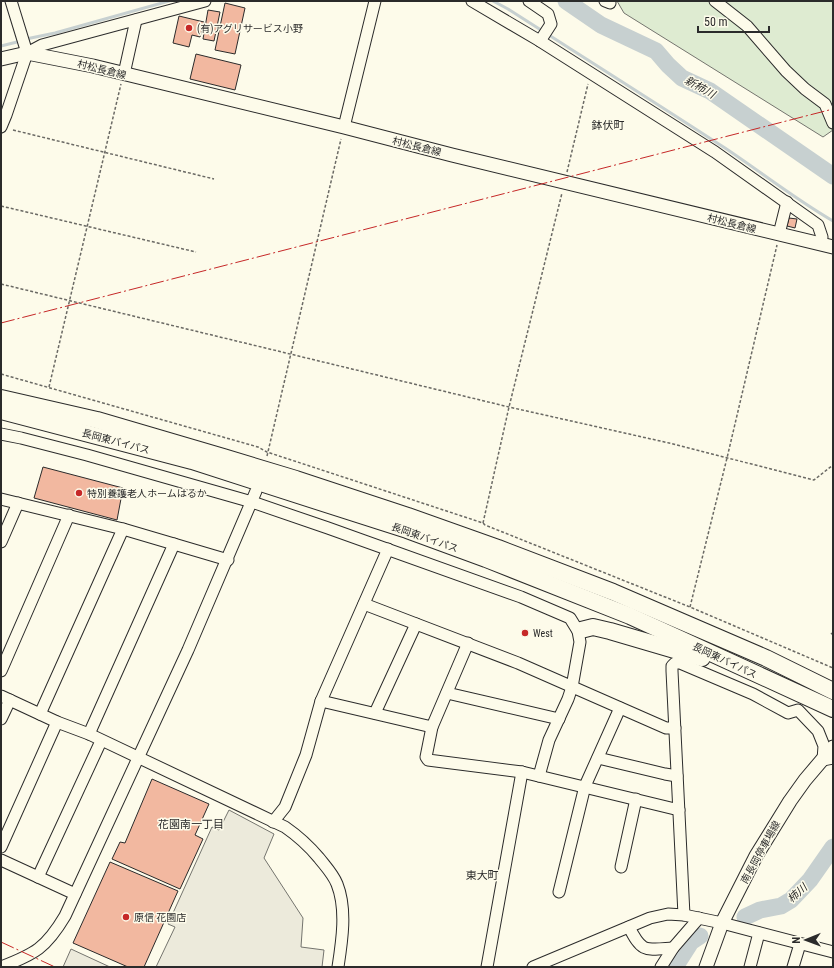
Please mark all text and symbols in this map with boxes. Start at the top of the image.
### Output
scale bar [698,8,769,34]
text: 50 m [704,15,728,29]
marker: (有)アグリサービス小野 [184,23,194,33]
place label: (有)アグリサービス小野 [197,23,303,35]
street label: 村松長倉線 [76,58,127,81]
water label: 新柿川 [682,74,718,102]
district label: 鉢伏町 [592,119,625,132]
street label: 村松長倉線 [391,135,442,158]
street label: 村松長倉線 [706,212,757,235]
street label: 長岡東バイパス [81,427,151,456]
marker: 特別養護老人ホームはるか [74,488,84,498]
place label: 特別養護老人ホームはるか [87,488,207,499]
street label: 長岡東バイパス [390,521,460,554]
marker: West [520,628,530,638]
place label: West [533,628,553,639]
street label: 長岡東バイパス [691,641,759,680]
district label: 花園南一丁目 [158,818,224,831]
street label: 南長岡停車場線 [739,819,782,886]
district label: 東大町 [466,869,499,882]
water label: 柿川 [785,881,811,906]
marker: 原信 花園店 [121,912,131,922]
place label: 原信 花園店 [134,912,186,923]
north arrow [786,920,826,960]
text: N [790,936,803,944]

